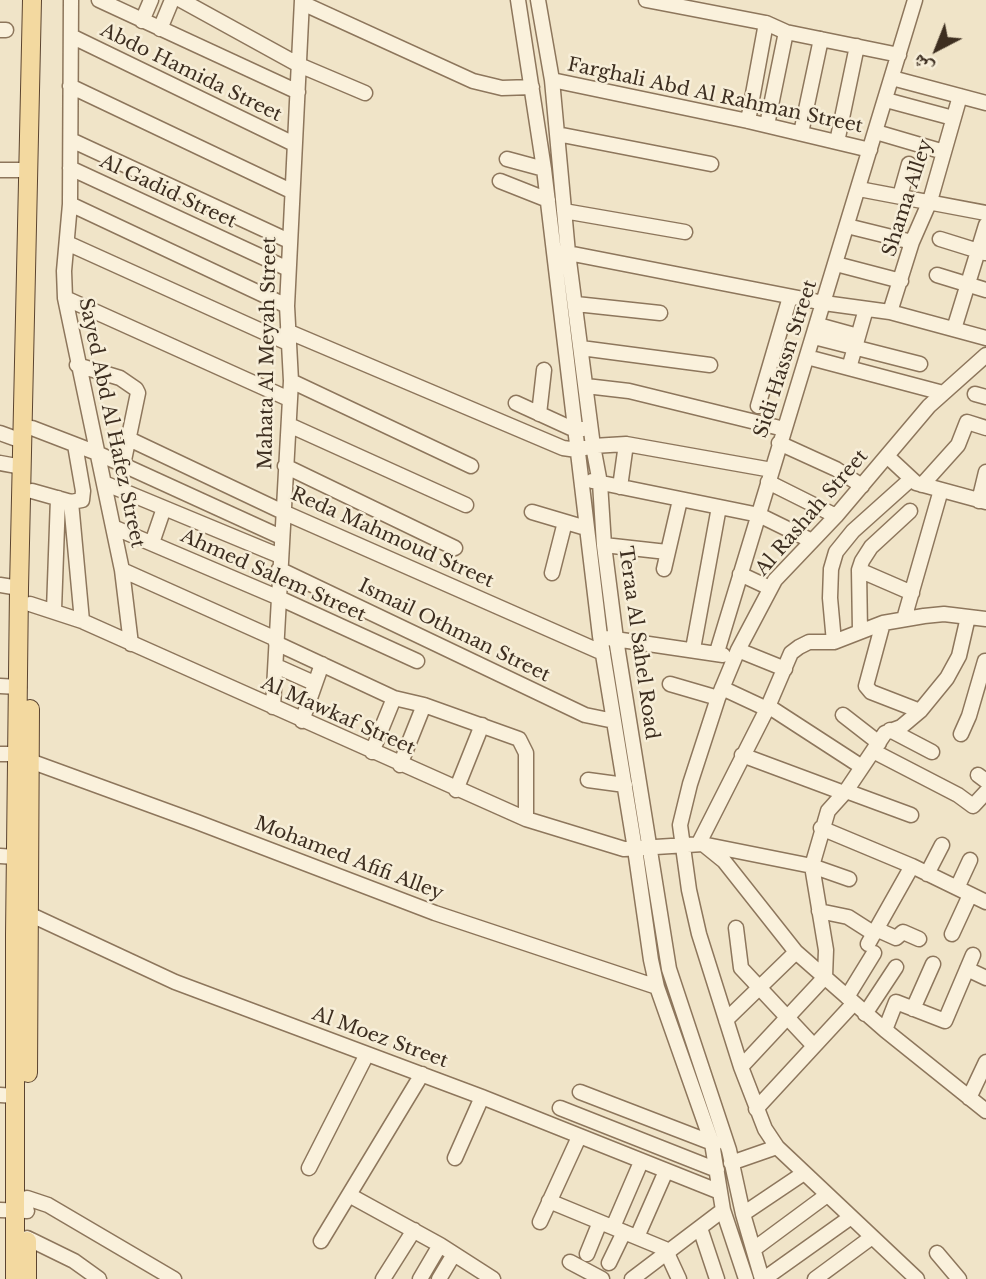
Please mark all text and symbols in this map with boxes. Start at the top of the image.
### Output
north arrow [902,14,972,84]
street label: Abdo Hamida Street [97,19,285,127]
text: ش [907,50,938,80]
street label: Farghali Abd Al Rahman Street [565,53,865,139]
street label: Shama Alley [878,136,938,260]
street label: Al Gadid Street [96,150,240,234]
street label: Mahata Al Meyah Street [255,236,281,470]
street label: Sidi Hassn Street [750,277,822,441]
street label: Sayed Abd Al Hafez Street [73,296,149,550]
street label: Al Rashah Street [751,445,873,581]
street label: Reda Mahmoud Street [287,483,497,593]
street label: Ahmed Salem Street [177,525,369,627]
street label: Teraa Al Sahel Road [613,545,663,741]
street label: Ismail Othman Street [355,575,553,687]
street label: Al Mawkaf Street [258,672,418,760]
street label: Mohamed Afifi Alley [251,812,447,906]
street label: Al Moez Street [309,1003,451,1073]

